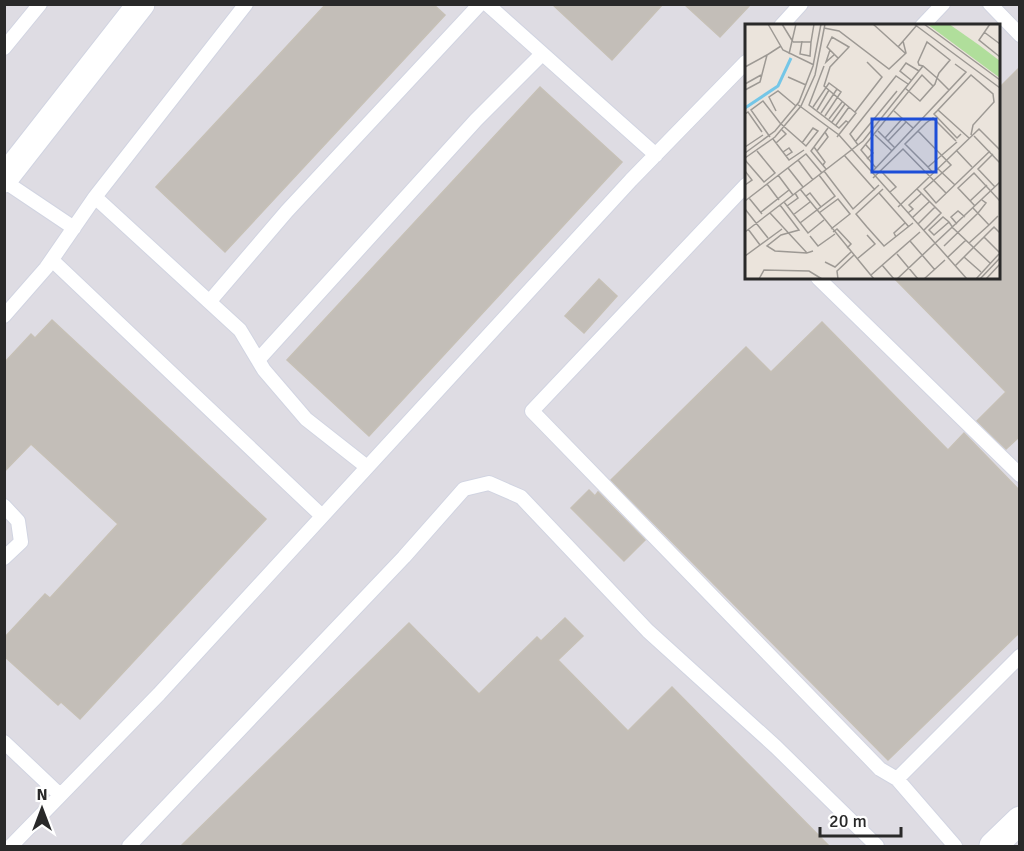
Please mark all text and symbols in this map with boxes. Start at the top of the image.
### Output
inset map [745,24,1000,279]
north arrow [12,779,72,839]
text: N [36,785,48,805]
scale bar [820,800,901,838]
text: 20 m [829,810,867,832]

